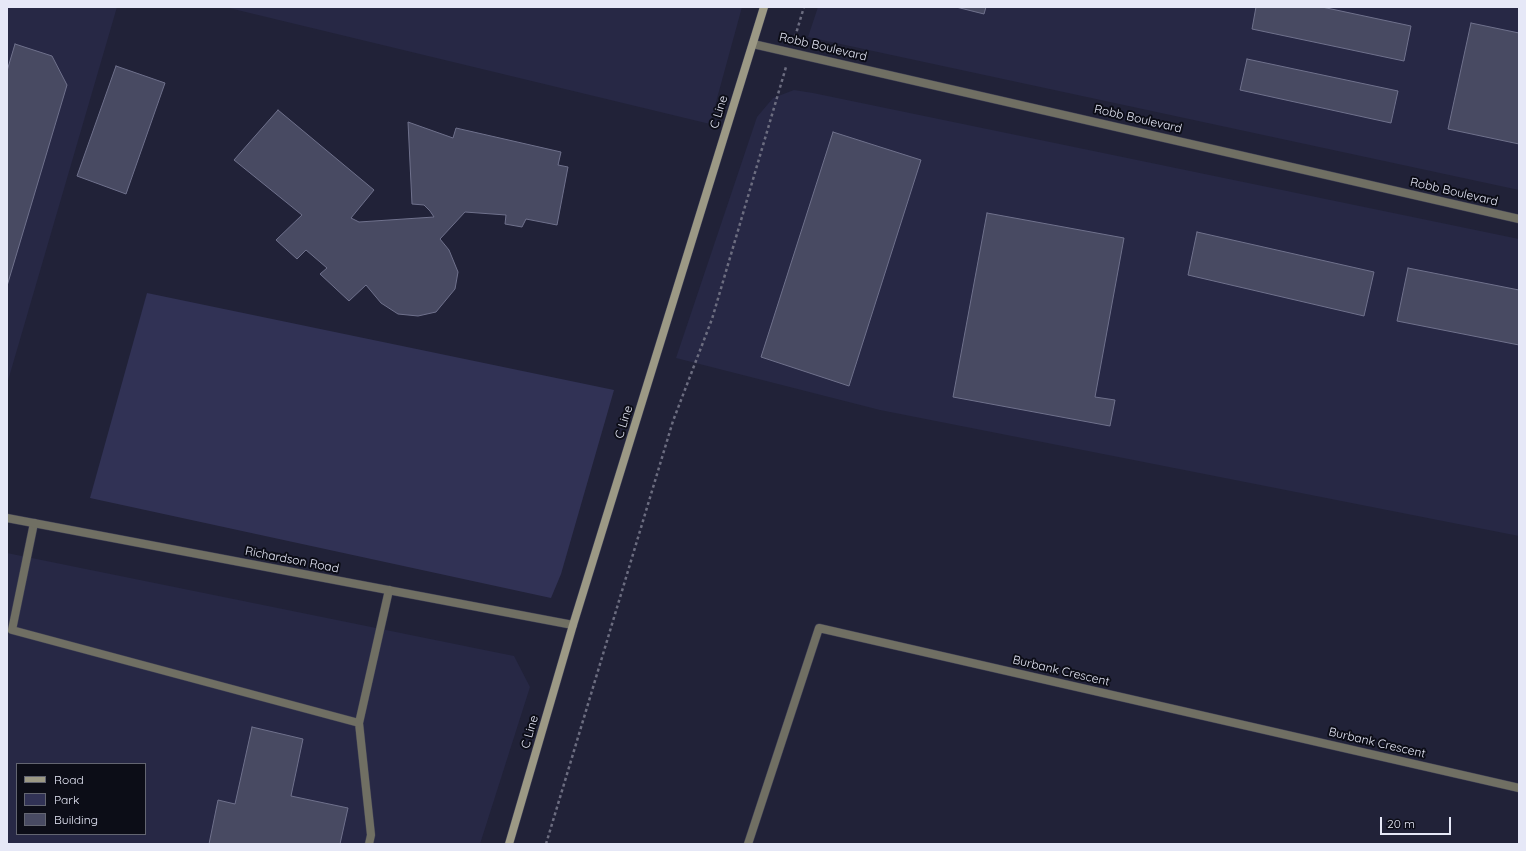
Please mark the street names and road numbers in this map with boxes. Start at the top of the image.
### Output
street label: Robb Boulevard [778,30,868,64]
street label: C Line [707,94,731,130]
street label: Robb Boulevard [1093,102,1183,136]
street label: Robb Boulevard [1409,175,1499,209]
street label: C Line [612,404,636,440]
street label: Richardson Road [244,544,340,576]
street label: Burbank Crescent [1011,653,1111,689]
street label: C Line [518,714,542,750]
street label: Burbank Crescent [1327,725,1427,761]

